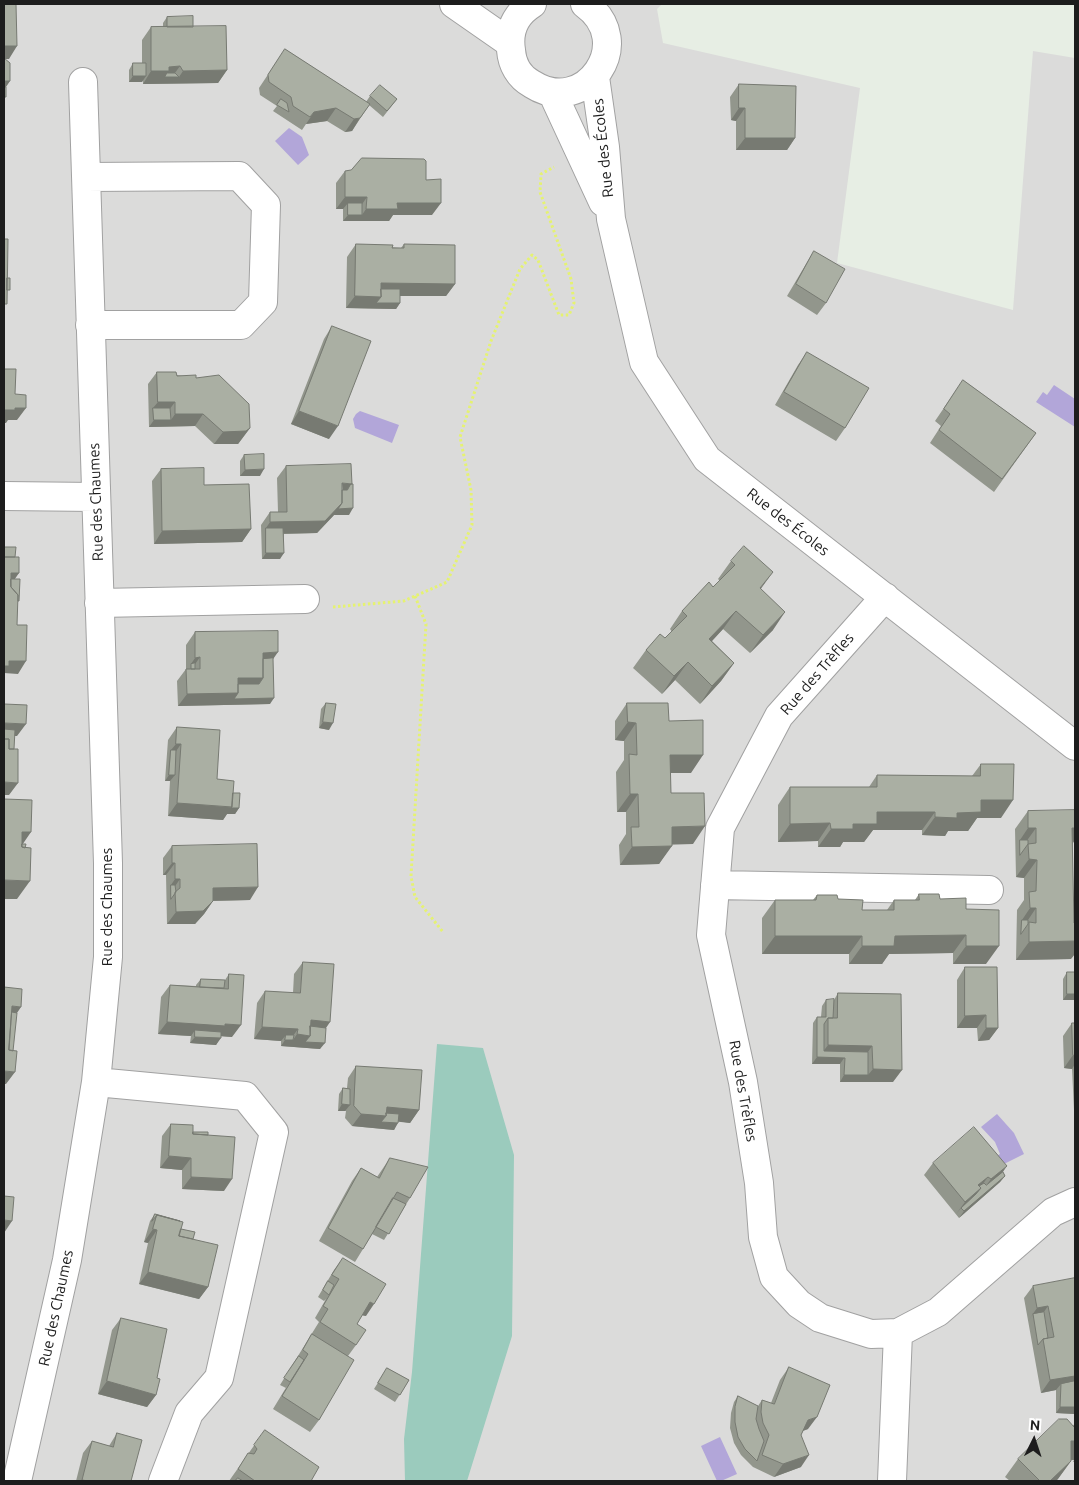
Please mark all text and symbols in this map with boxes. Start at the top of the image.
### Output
street label: Rue des Écoles [589,98,617,198]
street label: Rue des Chaumes [85,443,107,561]
street label: Rue des Écoles [743,484,833,560]
street label: Rue des Trèfles [776,629,858,719]
street label: Rue des Chaumes [98,848,116,966]
street label: Rue des Trèfles [725,1039,761,1143]
street label: Rue des Chaumes [35,1248,77,1368]
north arrow [1009,1415,1059,1465]
text: N [1029,1417,1041,1433]

